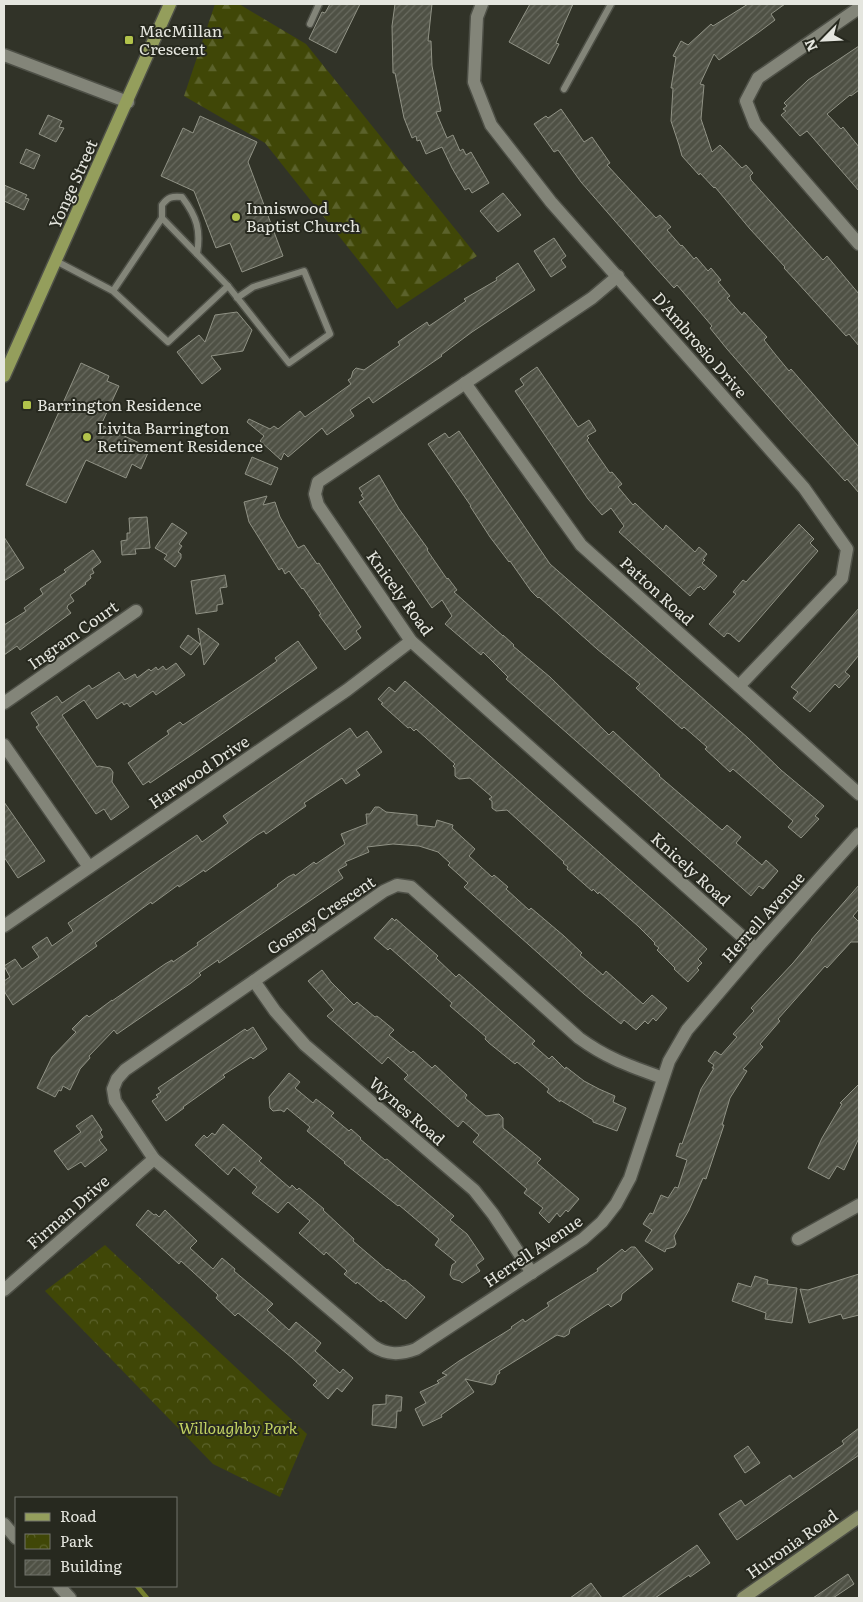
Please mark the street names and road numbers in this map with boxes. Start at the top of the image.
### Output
street label: Yonge Street [42,135,103,232]
street label: D'Ambrosio Drive [648,286,754,403]
street label: Knicely Road [362,545,440,640]
street label: Patton Road [615,550,700,630]
street label: Ingram Court [22,594,123,674]
street label: Harwood Drive [143,729,254,814]
street label: Knicely Road [646,826,737,911]
street label: Herrell Avenue [715,866,809,967]
street label: Gosney Crescent [262,869,380,959]
street label: Wynes Road [364,1070,451,1150]
street label: Firman Drive [21,1169,114,1254]
street label: Herrell Avenue [478,1208,587,1292]
street label: Huronia Road [741,1503,842,1584]

